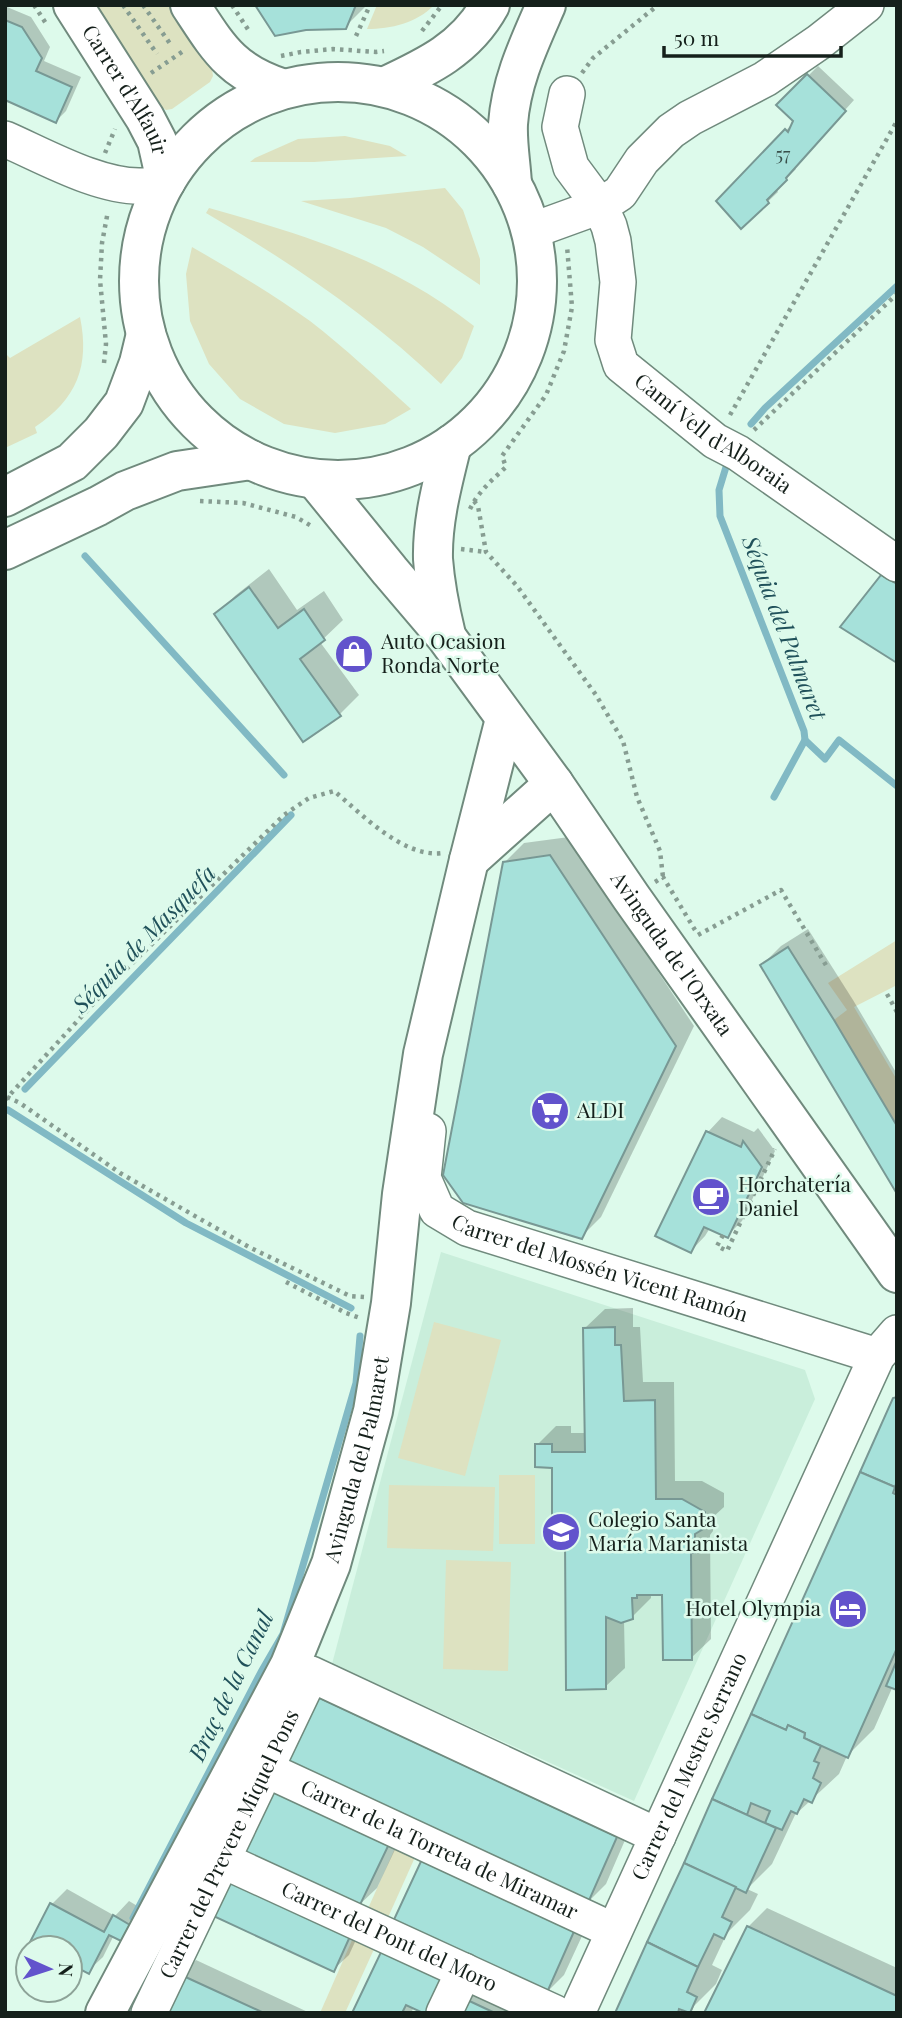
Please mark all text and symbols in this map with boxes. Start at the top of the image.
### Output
scale bar [664,14,841,58]
street label: Carrer d'Alfauir [77,19,176,158]
text: 50 m [674,23,720,51]
house number: 57 [776,142,791,166]
street label: Camí Vell d'Alboraia [630,366,799,499]
water label: Séquia del Palmaret [736,530,835,725]
place label: Auto Ocasion Ronda Norte [380,626,506,678]
shop icon: Auto Ocasion Ronda Norte [333,633,375,675]
water label: Séquia de Masquefa [64,857,222,1019]
street label: Avinguda de l'Orxata [605,865,741,1041]
supermarket icon: ALDI [529,1090,571,1132]
place label: ALDI [576,1095,624,1123]
place label: Horchatería Daniel [738,1169,852,1221]
cafe icon: Horchatería Daniel [690,1176,732,1218]
street label: Carrer del Mossén Vicent Ramón [447,1206,752,1327]
street label: Avinguda del Palmaret [316,1353,394,1566]
place label: Colegio Santa María Marianista [588,1504,749,1556]
school or university icon: Colegio Santa María Marianista [540,1511,582,1553]
hotel icon: Hotel Olympia [827,1588,869,1630]
place label: Hotel Olympia [685,1593,822,1621]
water label: Braç de la Canal [180,1604,280,1766]
street label: Carrer del Mestre Serrano [624,1647,752,1884]
street label: Carrer del Prevere Miquel Pons [152,1704,304,1983]
street label: Carrer de la Torreta de Miramar [297,1772,584,1925]
street label: Carrer del Pont del Moro [278,1873,502,1997]
north arrow [14,1934,84,2004]
text: N [54,1962,80,1978]

